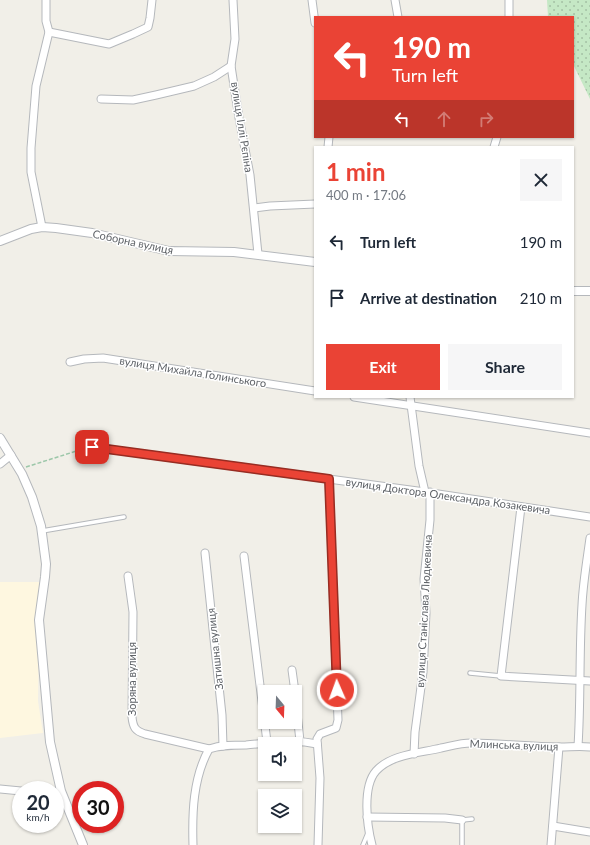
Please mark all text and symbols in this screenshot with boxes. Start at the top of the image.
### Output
text: 190 m [392,30,471,64]
icon: left [326,32,378,84]
text: Turn left [392,64,458,86]
street label: вулиця Іллі Рєпіна [229,81,256,173]
icon: left [391,108,413,130]
icon: ahead [433,108,455,130]
icon: right [475,108,497,130]
text: 1 min [326,157,386,186]
button: close [520,159,562,201]
text: 400 m · 17:06 [326,187,406,203]
street label: Соборна вулиця [92,227,175,256]
icon: left [326,231,348,253]
text: Turn left [360,233,416,251]
text: 190 m [520,233,562,251]
icon: arrive [326,287,348,309]
text: Arrive at destination [360,289,497,307]
text: 210 m [520,289,562,307]
button: Exit [326,344,440,390]
button: Share [448,344,562,390]
street label: вулиця Михайла Голинського [119,353,267,390]
pin [75,430,109,464]
icon: arrive [81,436,103,458]
street label: вулиця Доктора Олександра Козакевича [345,475,551,516]
street label: вулиця Станіслава Людкевича [413,534,434,688]
street label: Затишна вулиця [204,607,225,691]
street label: Зоряна вулиця [125,642,138,716]
position arrow [316,669,358,711]
north arrow [258,685,302,729]
map controls [258,685,302,833]
street label: Млинська вулиця [469,736,559,753]
button: sound [258,737,302,781]
speed limit sign: 30 [72,781,124,833]
button: layers [258,789,302,833]
text: 20 [26,790,50,814]
text: km/h [26,811,50,823]

